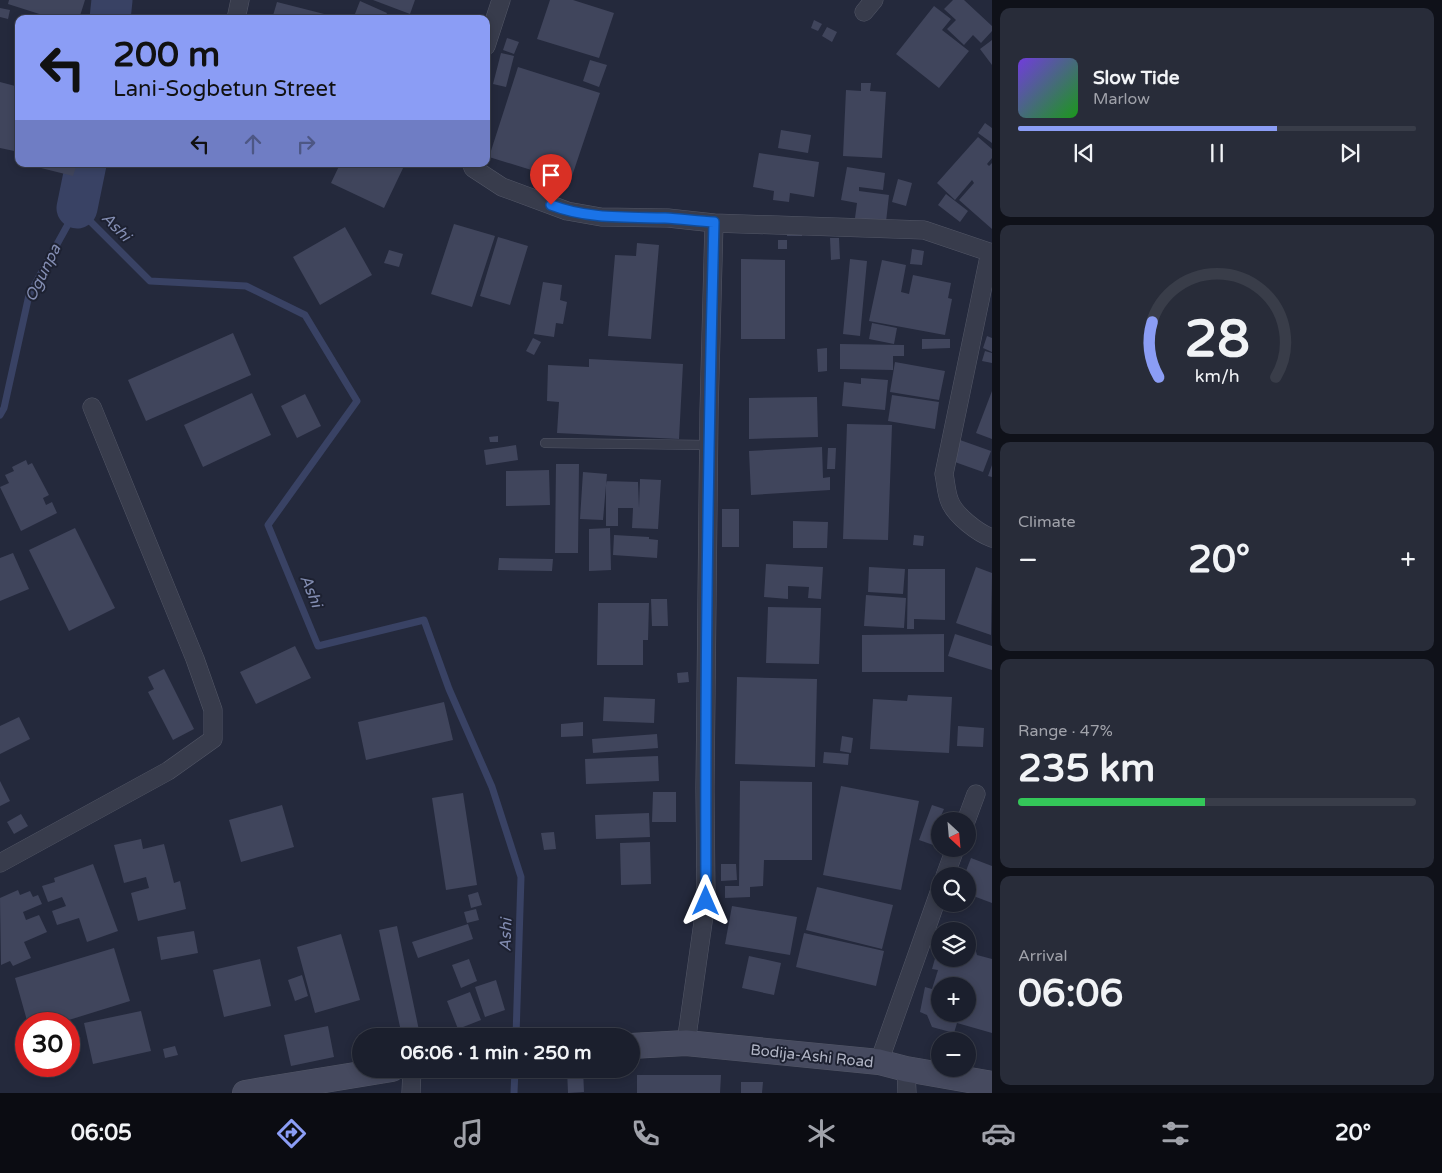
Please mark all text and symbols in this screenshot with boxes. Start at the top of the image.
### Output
text: 200 m [113,34,220,76]
icon: left [30,35,95,100]
text: Slow Tide [1093,67,1180,89]
text: Lani-Sogbetun Street [113,76,336,102]
text: Marlow [1093,89,1150,109]
icon: left [186,130,214,158]
icon: ahead [239,130,267,158]
icon: right [292,130,320,158]
icon: previous [1070,139,1098,167]
icon: pause [1203,139,1231,167]
icon: next [1336,139,1364,167]
pin [530,154,572,205]
icon: arrive [537,161,565,189]
water label: Ashi [97,208,136,247]
water label: Ogunpa [21,240,66,305]
text: 28 [1184,308,1250,371]
text: km/h [1195,366,1239,387]
text: Climate [1018,512,1076,532]
text: 20° [1188,537,1250,583]
text: − [1018,543,1038,577]
text: + [1400,543,1416,577]
water label: Ashi [295,572,327,612]
text: Range · 47% [1018,721,1113,741]
text: 235 km [1018,746,1155,792]
north arrow [931,812,976,858]
map controls [931,812,976,1077]
button: search [931,867,976,912]
position arrow [679,874,731,926]
water label: Ashi [495,916,517,952]
button: layers [931,922,976,967]
text: Arrival [1018,946,1067,966]
text: 06:06 [1018,971,1123,1017]
button: + [931,977,976,1022]
speed limit sign: 30 [15,1012,80,1077]
button: − [931,1032,976,1077]
street label: Bodija-Ashi Road [750,1041,874,1071]
text: 06:06 · 1 min · 250 m [400,1042,592,1064]
icon: directions [274,1116,309,1151]
icon: music [451,1116,486,1151]
icon: phone [628,1116,663,1151]
icon: climate [804,1116,839,1151]
icon: car [981,1116,1016,1151]
icon: filters [1158,1116,1193,1151]
text: 06:05 [71,1120,132,1146]
text: 20° [1335,1120,1371,1146]

